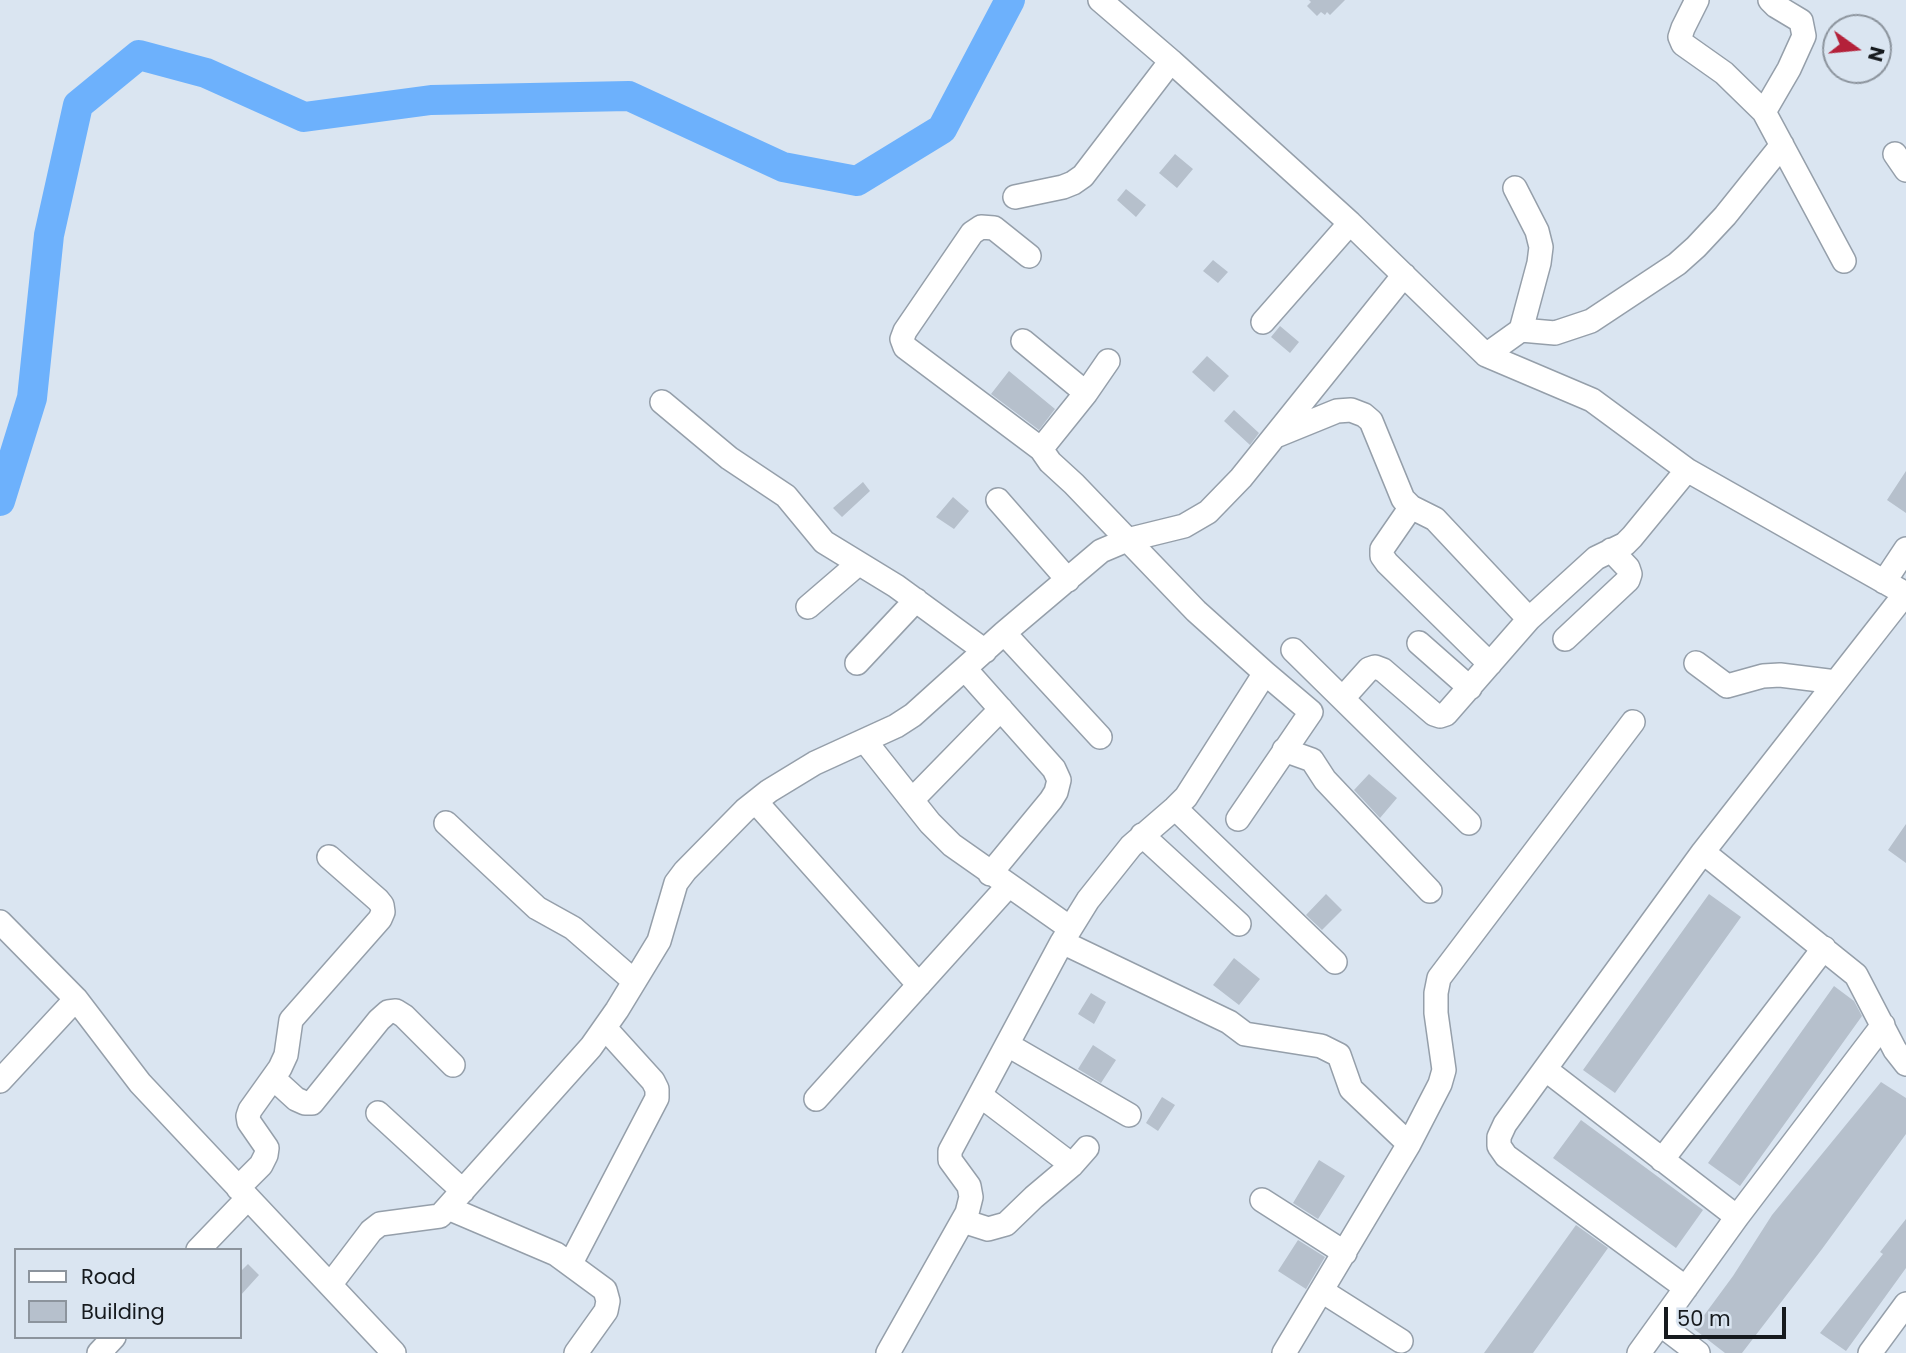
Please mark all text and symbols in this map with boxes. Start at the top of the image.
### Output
north arrow [1822,14,1892,84]
text: N [1861,44,1891,64]
legend [14,1248,242,1339]
text: Road [81,1262,136,1291]
scale bar [1668,1294,1790,1338]
text: Building [81,1297,165,1326]
text: 50 m [1677,1304,1731,1333]

